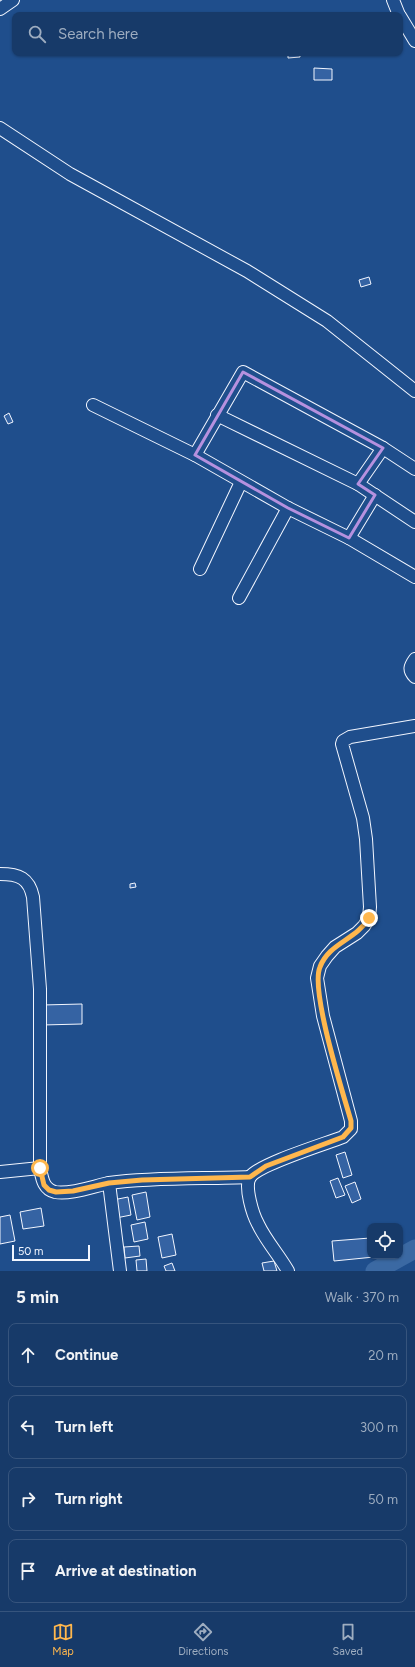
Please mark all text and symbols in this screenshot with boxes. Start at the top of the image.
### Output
search box [12,12,403,56]
icon: search [26,23,48,45]
text: Search here [58,25,138,43]
route end [360,909,378,927]
route start [31,1159,49,1177]
map controls [367,1223,403,1259]
button: locate [367,1223,403,1259]
scale bar [12,1243,90,1262]
text: 50 m [18,1245,43,1258]
text: 5 min [16,1287,59,1307]
text: Walk · 370 m [325,1290,399,1305]
icon: ahead [17,1344,39,1366]
text: Continue [55,1346,118,1364]
text: 20 m [368,1348,398,1363]
icon: left [17,1416,39,1438]
text: Turn left [55,1418,113,1436]
text: 300 m [360,1420,398,1435]
icon: right [17,1488,39,1510]
text: Turn right [55,1490,123,1508]
text: 50 m [368,1492,398,1507]
icon: arrive [17,1560,39,1582]
text: Arrive at destination [55,1562,196,1580]
tab: Map [52,1621,74,1658]
tab: Directions [178,1621,228,1658]
tab: Saved [333,1621,363,1658]

